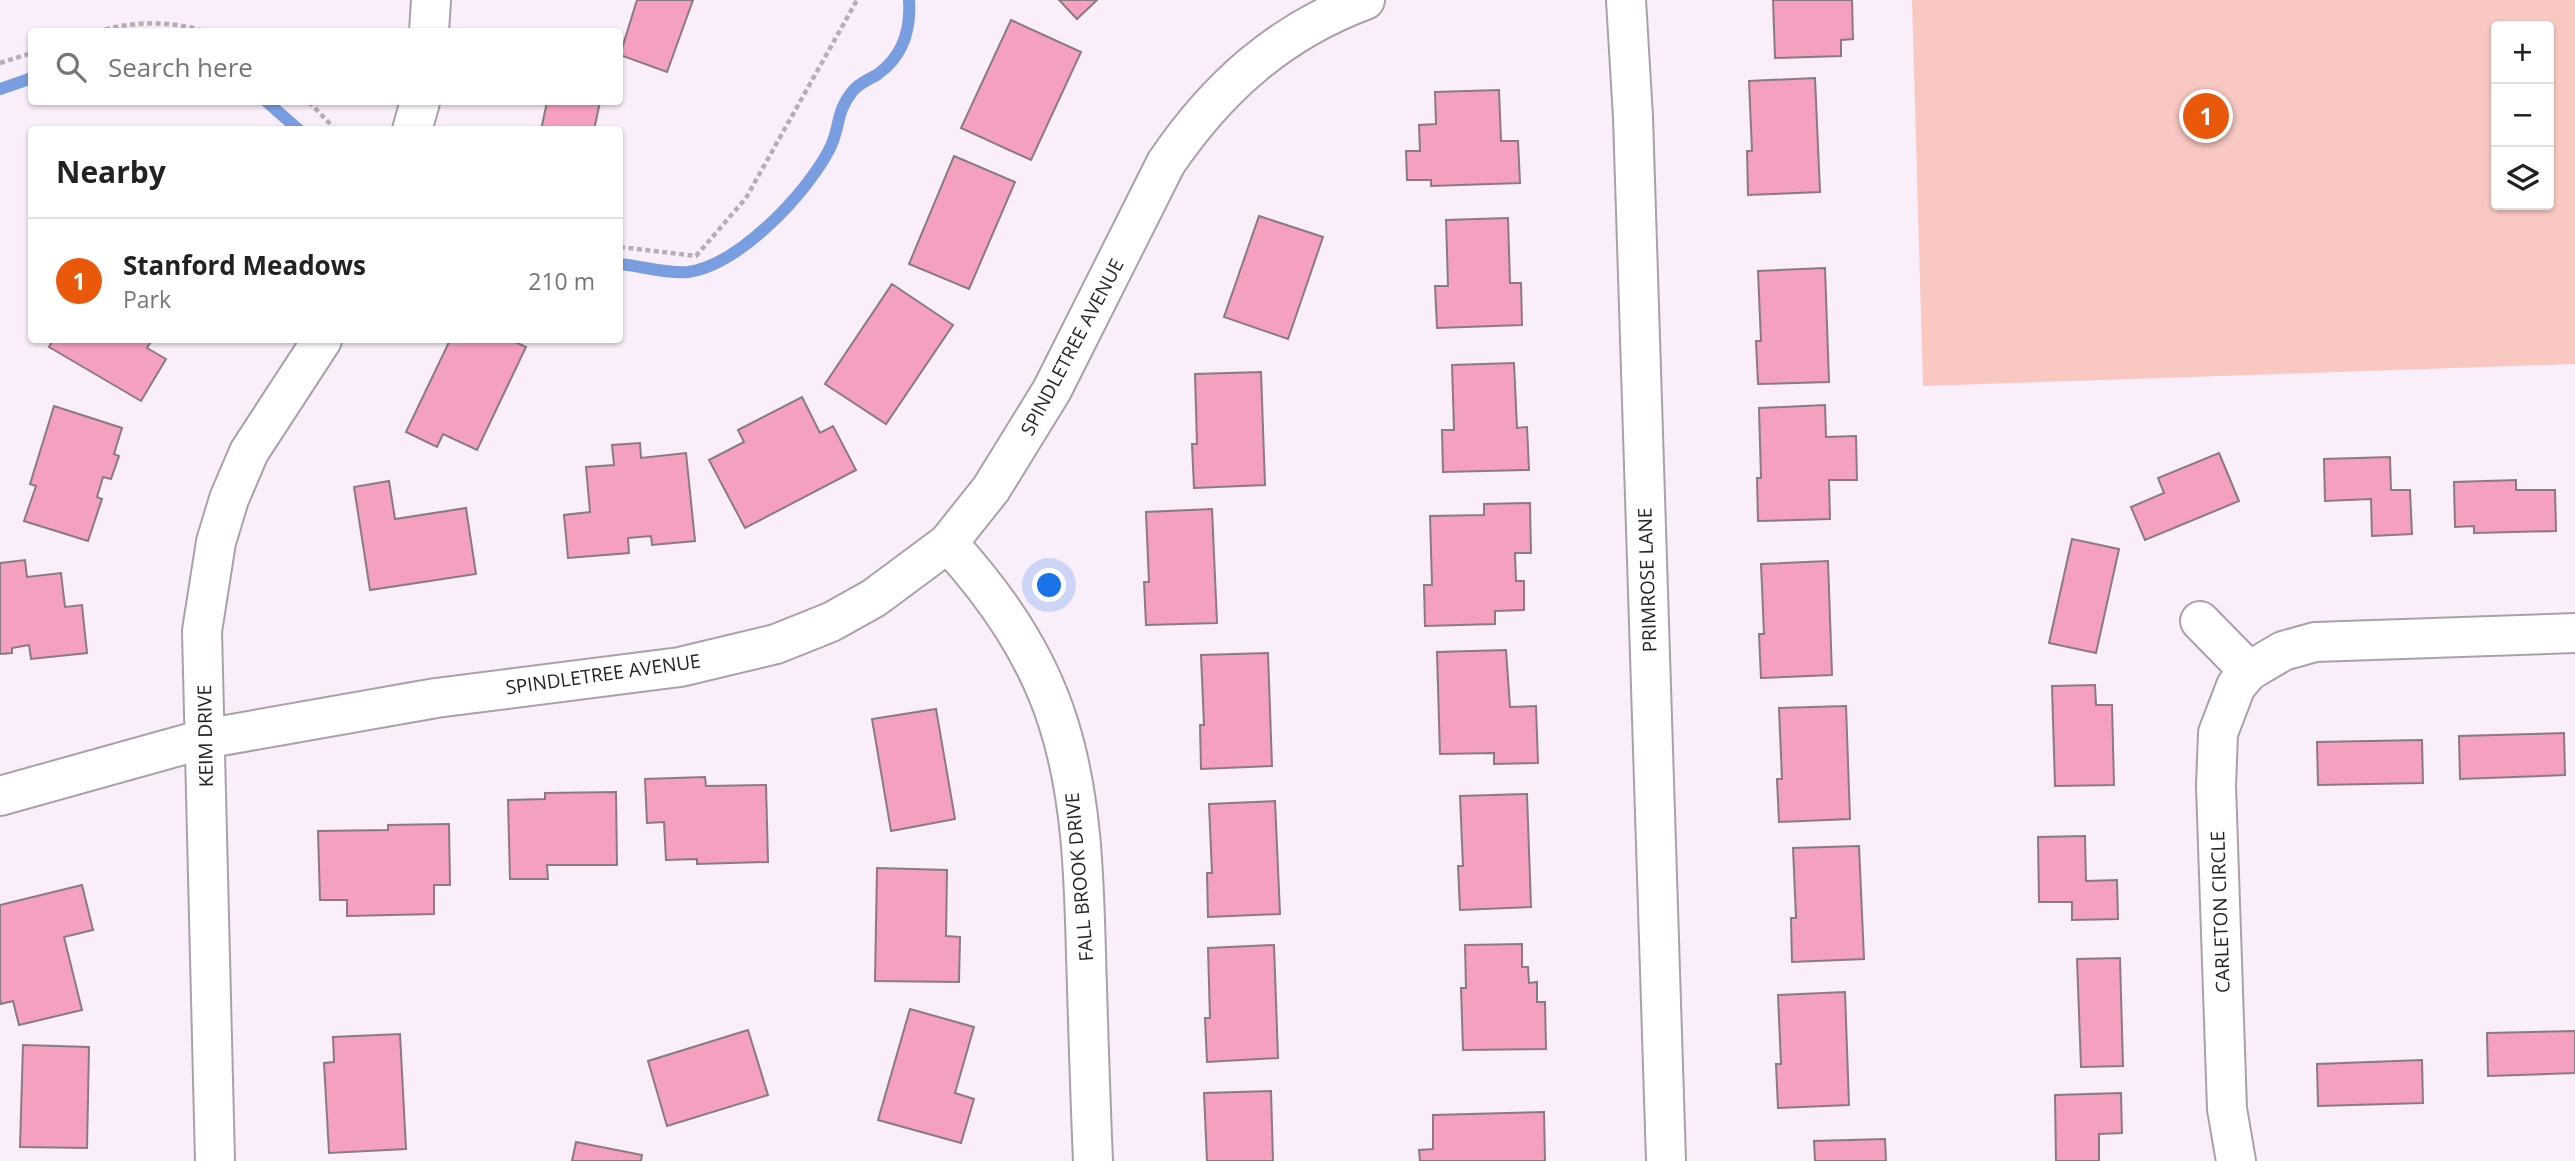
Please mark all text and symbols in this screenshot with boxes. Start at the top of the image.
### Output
map controls [2491,21,2554,210]
button: + [2491,21,2554,84]
search box [28,28,623,105]
icon: search [52,48,90,86]
text: Search here [108,49,253,85]
button: − [2491,84,2554,147]
pin: 1 [2183,90,2229,142]
button: layers [2491,147,2554,210]
text: Nearby [56,151,166,192]
text: Stanford Meadows [123,247,366,283]
street label: SPINDLETREE AVENUE [1014,254,1130,440]
text: 1 [72,265,86,297]
text: 210 m [528,265,595,297]
text: Park [123,283,171,315]
street label: PRIMROSE LANE [1631,507,1663,653]
your location [1032,568,1066,602]
street label: SPINDLETREE AVENUE [504,647,702,701]
street label: KEIM DRIVE [191,685,219,787]
street label: FALL BROOK DRIVE [1059,791,1099,963]
street label: CARLETON CIRCLE [2204,831,2236,993]

